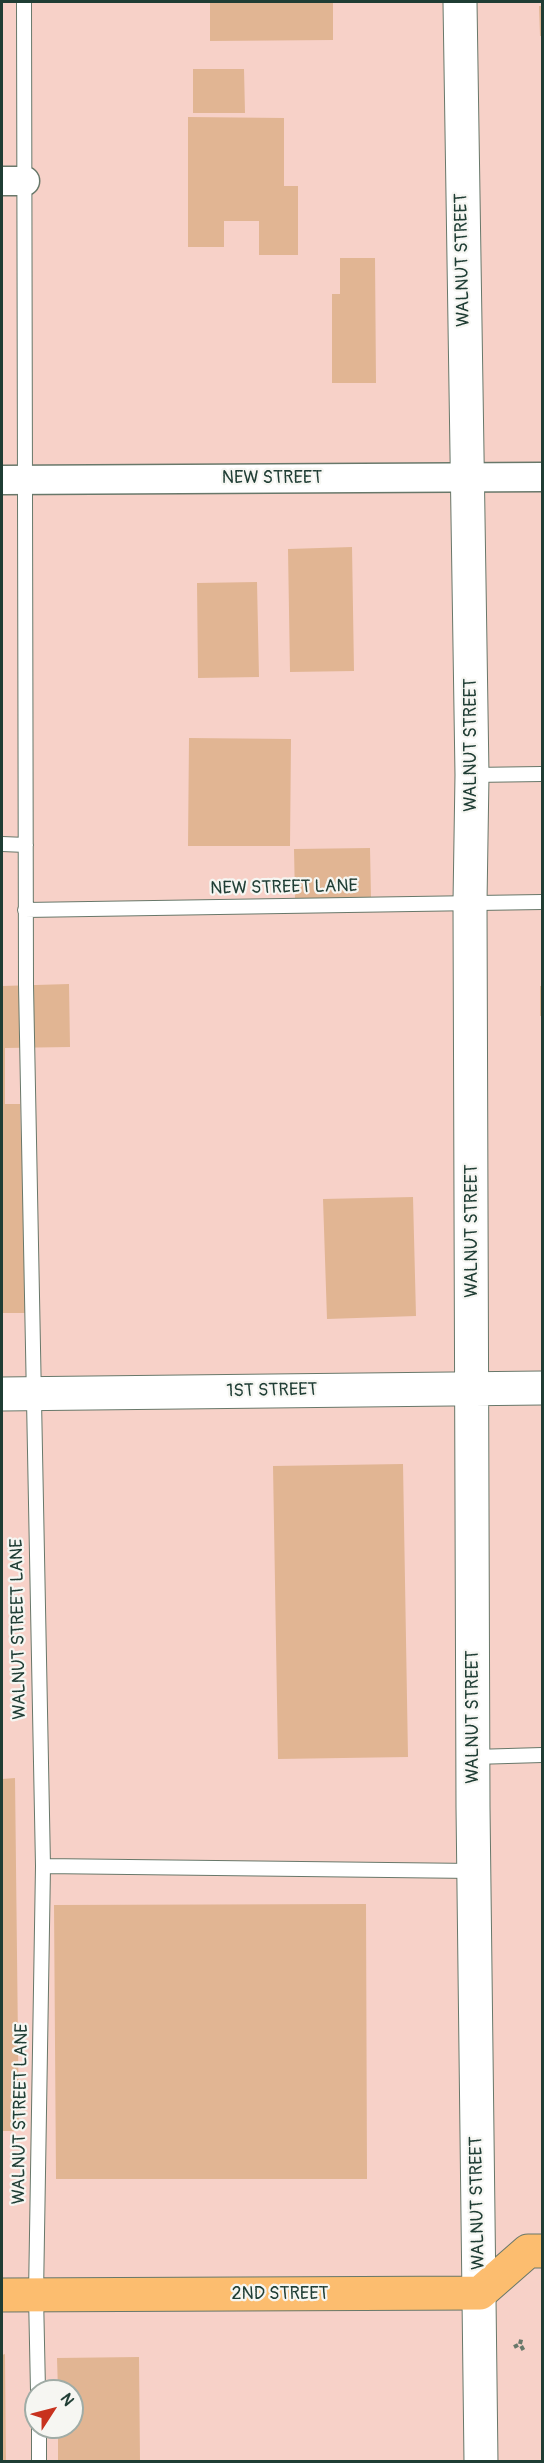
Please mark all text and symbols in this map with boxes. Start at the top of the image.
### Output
street label: WALNUT STREET [451,193,475,327]
street label: NEW STREET [222,467,322,489]
street label: WALNUT STREET [460,678,482,812]
street label: NEW STREET LANE [210,876,358,900]
street label: WALNUT STREET [461,1164,483,1298]
street label: 1ST STREET [226,1379,318,1403]
street label: WALNUT STREET LANE [7,1538,31,1720]
street label: WALNUT STREET [462,1650,484,1784]
street label: WALNUT STREET LANE [9,2023,33,2205]
street label: WALNUT STREET [466,2136,490,2270]
street label: 2ND STREET [231,2283,329,2305]
north arrow [24,2379,84,2439]
text: N [56,2389,78,2410]

